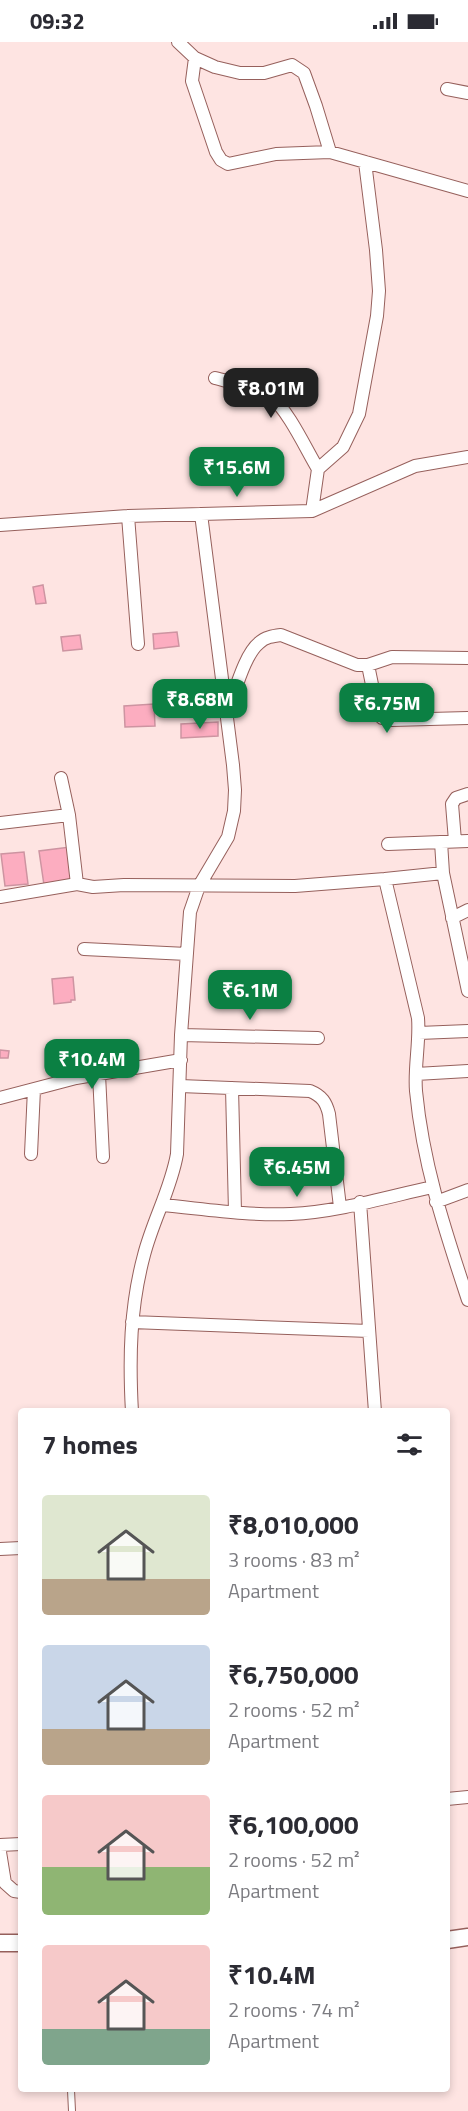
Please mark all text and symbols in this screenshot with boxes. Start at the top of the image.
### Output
text: 09:32 [30,4,85,38]
pin: ₹8.01M [222,368,320,419]
text: ₹8.01M [237,372,305,403]
pin: ₹15.6M [188,447,286,498]
text: ₹15.6M [203,451,271,482]
pin: ₹8.68M [151,679,249,730]
text: ₹8.68M [166,683,234,714]
pin: ₹6.75M [338,683,436,734]
text: ₹6.75M [353,687,421,718]
pin: ₹6.1M [208,970,292,1021]
text: ₹6.1M [222,974,278,1005]
pin: ₹10.4M [43,1039,141,1090]
text: ₹10.4M [58,1043,126,1074]
pin: ₹6.45M [248,1147,346,1198]
text: ₹6.45M [263,1151,331,1182]
text: 7 homes [42,1425,138,1464]
icon: filters [393,1428,426,1461]
text: ₹8,010,000 [228,1505,358,1544]
icon: home [90,1519,162,1591]
text: 3 rooms · 83 m² [228,1544,360,1575]
text: Apartment [228,1575,319,1606]
text: ₹6,750,000 [228,1655,358,1694]
icon: home [90,1669,162,1741]
text: 2 rooms · 52 m² [228,1694,360,1725]
text: Apartment [228,1725,319,1756]
text: ₹6,100,000 [228,1805,358,1844]
icon: home [90,1819,162,1891]
text: 2 rooms · 52 m² [228,1844,360,1875]
text: Apartment [228,1875,319,1906]
text: ₹10.4M [228,1955,316,1994]
icon: home [90,1969,162,2041]
text: 2 rooms · 74 m² [228,1994,360,2025]
text: Apartment [228,2025,319,2056]

